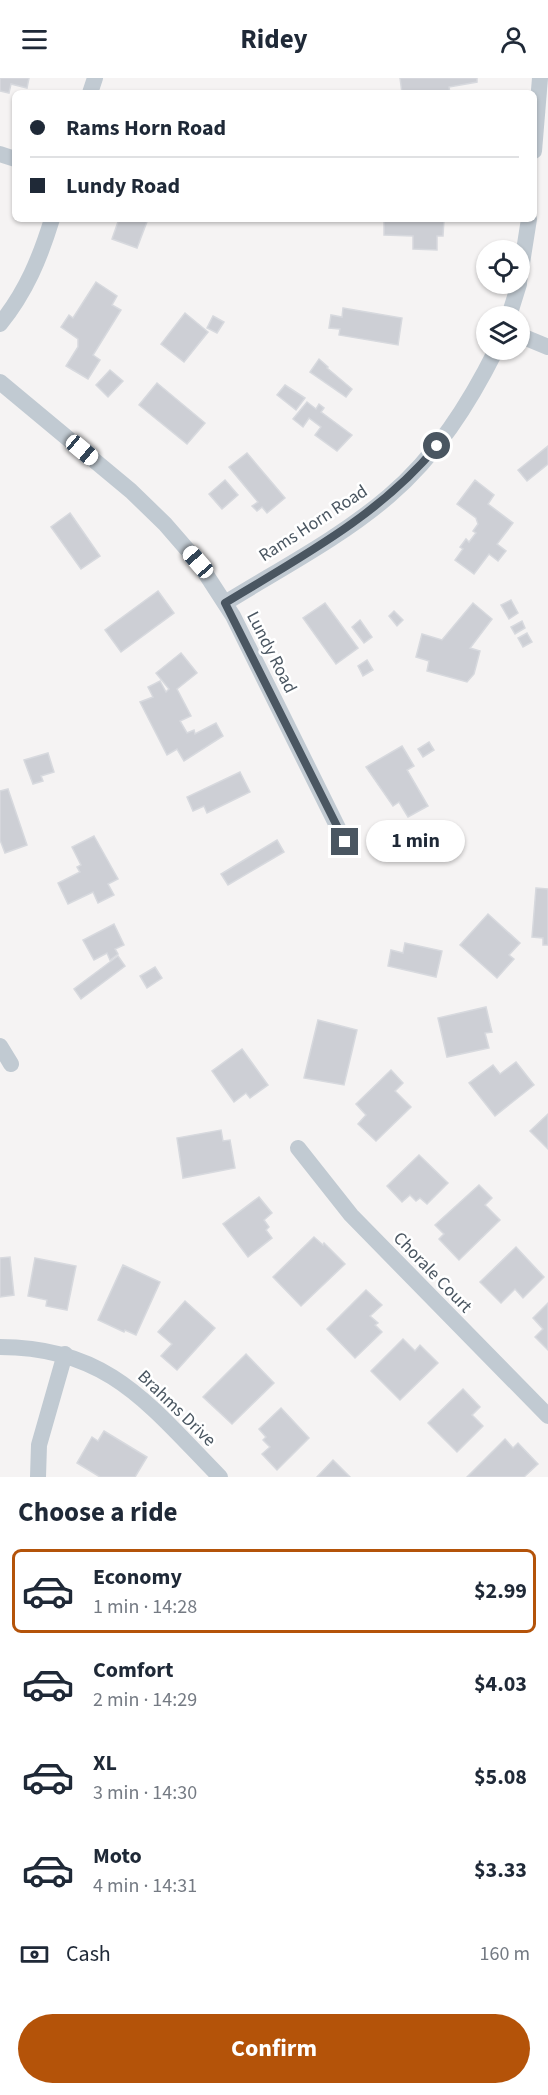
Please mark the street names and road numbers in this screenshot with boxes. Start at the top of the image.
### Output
street label: Rams Horn Road [254,479,373,568]
street label: Lundy Road [240,607,303,697]
street label: Chorale Court [388,1226,478,1318]
street label: Brahms Drive [132,1365,221,1452]

